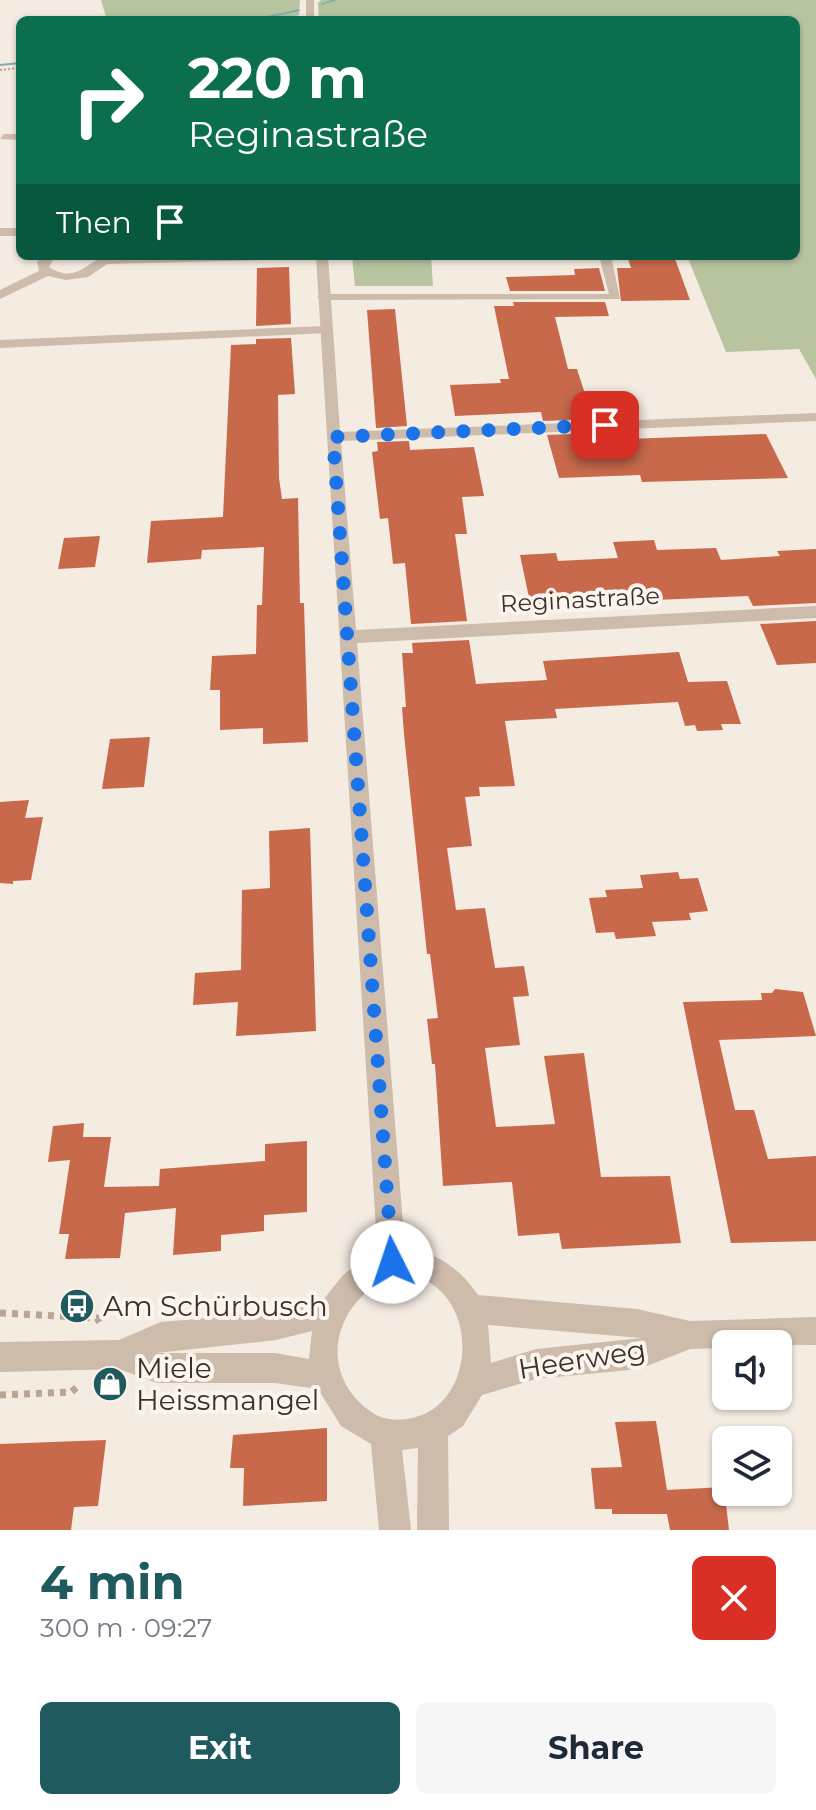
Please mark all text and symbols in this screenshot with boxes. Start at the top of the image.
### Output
text: 220 m [188,44,367,112]
icon: right [56,48,160,152]
text: Reginastraße [188,112,428,156]
icon: arrive [148,200,192,244]
text: Then [56,204,132,241]
pin [571,391,639,459]
icon: arrive [583,403,627,447]
street label: Reginastraße [499,581,661,618]
position arrow [350,1220,434,1304]
bus stop icon: Am Schürbusch [58,1287,96,1325]
place label: Am Schürbusch [103,1289,328,1323]
map controls [712,1330,792,1506]
button: sound [712,1330,792,1410]
street label: Heerweg [516,1332,648,1386]
place label: Miele Heissmangel [136,1351,319,1417]
shop icon: Miele Heissmangel [91,1365,129,1403]
button: layers [712,1426,792,1506]
text: 4 min [40,1553,185,1611]
button: close [692,1556,776,1640]
text: 300 m · 09:27 [40,1612,212,1644]
button: Exit [40,1702,400,1794]
button: Share [416,1702,776,1794]

